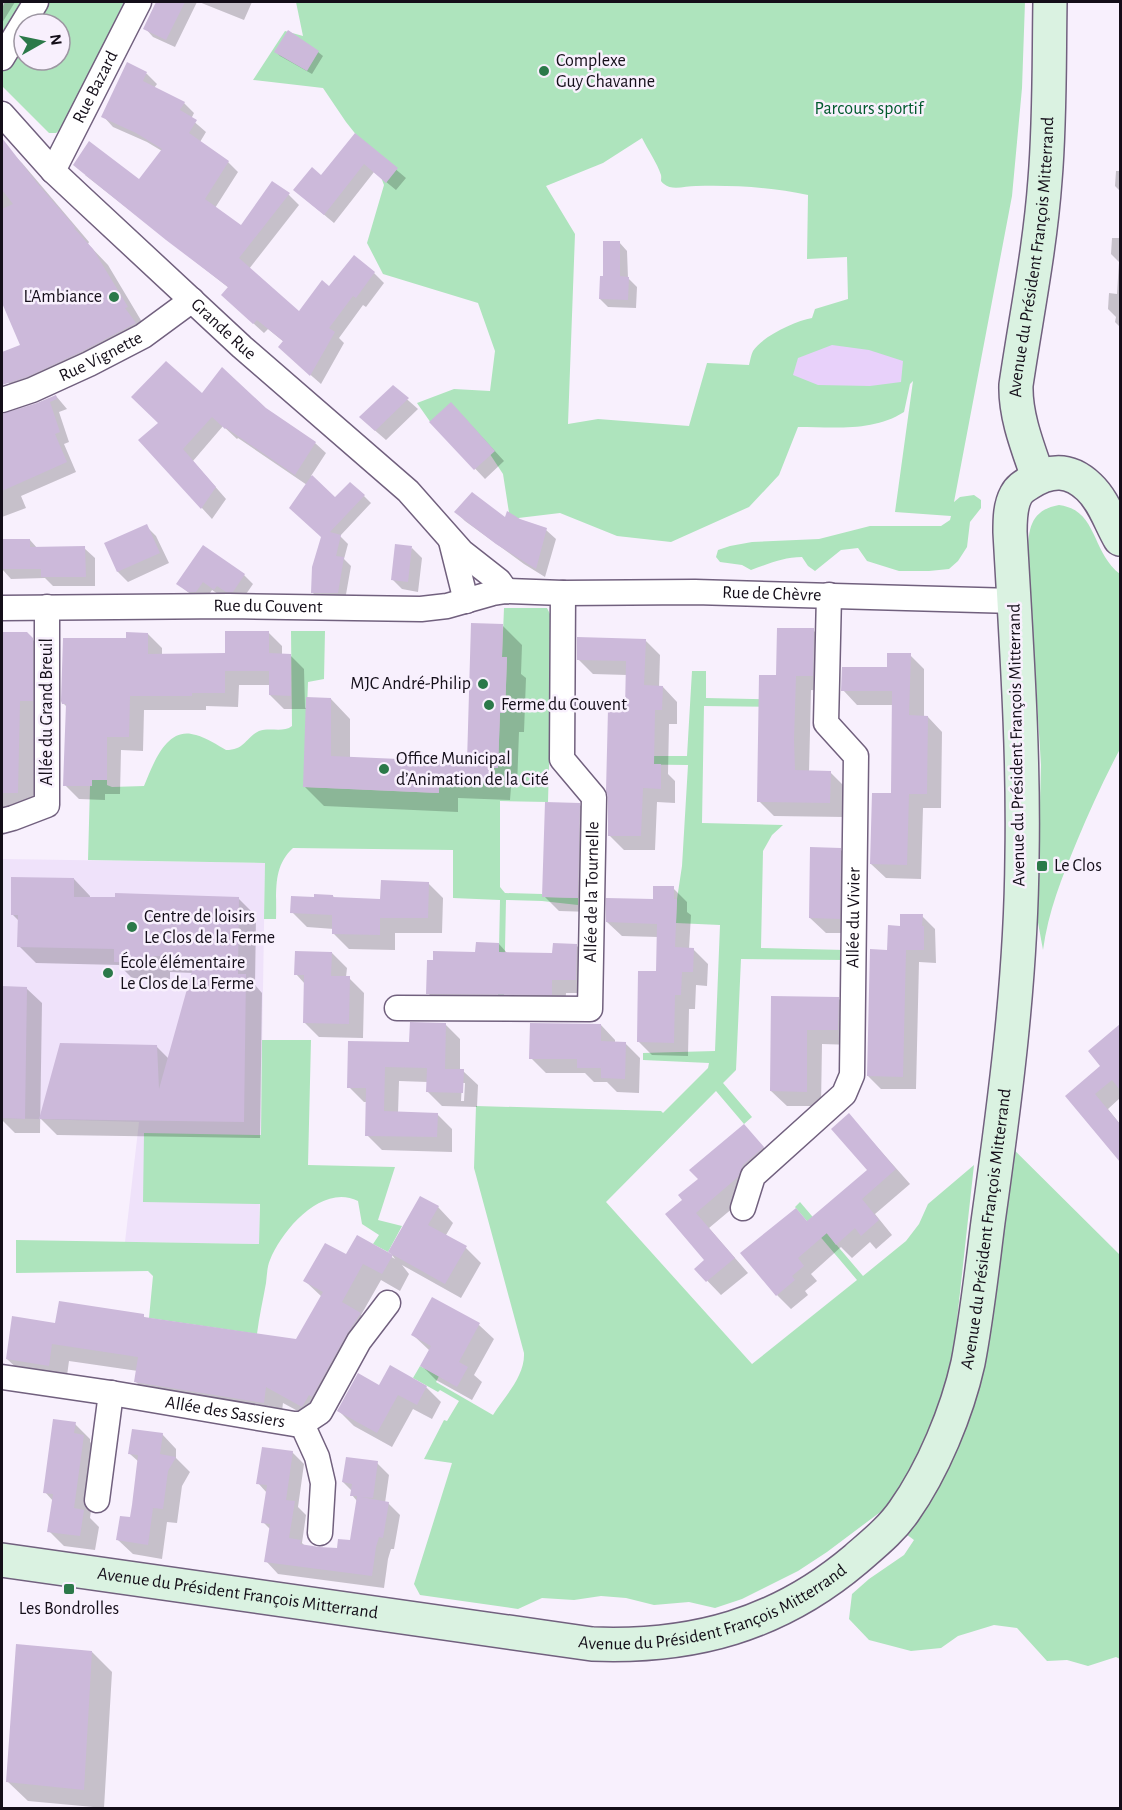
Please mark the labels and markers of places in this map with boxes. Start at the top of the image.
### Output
place label: Complexe Guy Chavanne [556,52,655,91]
marker: Complexe Guy Chavanne [537,64,551,78]
place label: L'Ambiance [23,288,102,306]
marker: L'Ambiance [107,290,121,304]
place label: MJC André-Philip [350,675,471,693]
marker: MJC André-Philip [476,677,490,691]
place label: Ferme du Couvent [501,696,627,714]
marker: Ferme du Couvent [482,698,496,712]
place label: Office Municipal d’Animation de la Cité [396,750,549,789]
marker: Office Municipal d’Animation de la Cité [377,762,391,776]
place label: Le Clos [1054,857,1102,875]
marker: Le Clos [1035,859,1049,873]
place label: Centre de loisirs Le Clos de la Ferme [144,908,275,947]
marker: Centre de loisirs Le Clos de la Ferme [125,920,139,934]
place label: École élémentaire Le Clos de La Ferme [120,951,254,993]
marker: École élémentaire Le Clos de La Ferme [101,966,115,980]
marker: Les Bondrolles [62,1582,76,1596]
place label: Les Bondrolles [19,1600,119,1618]

